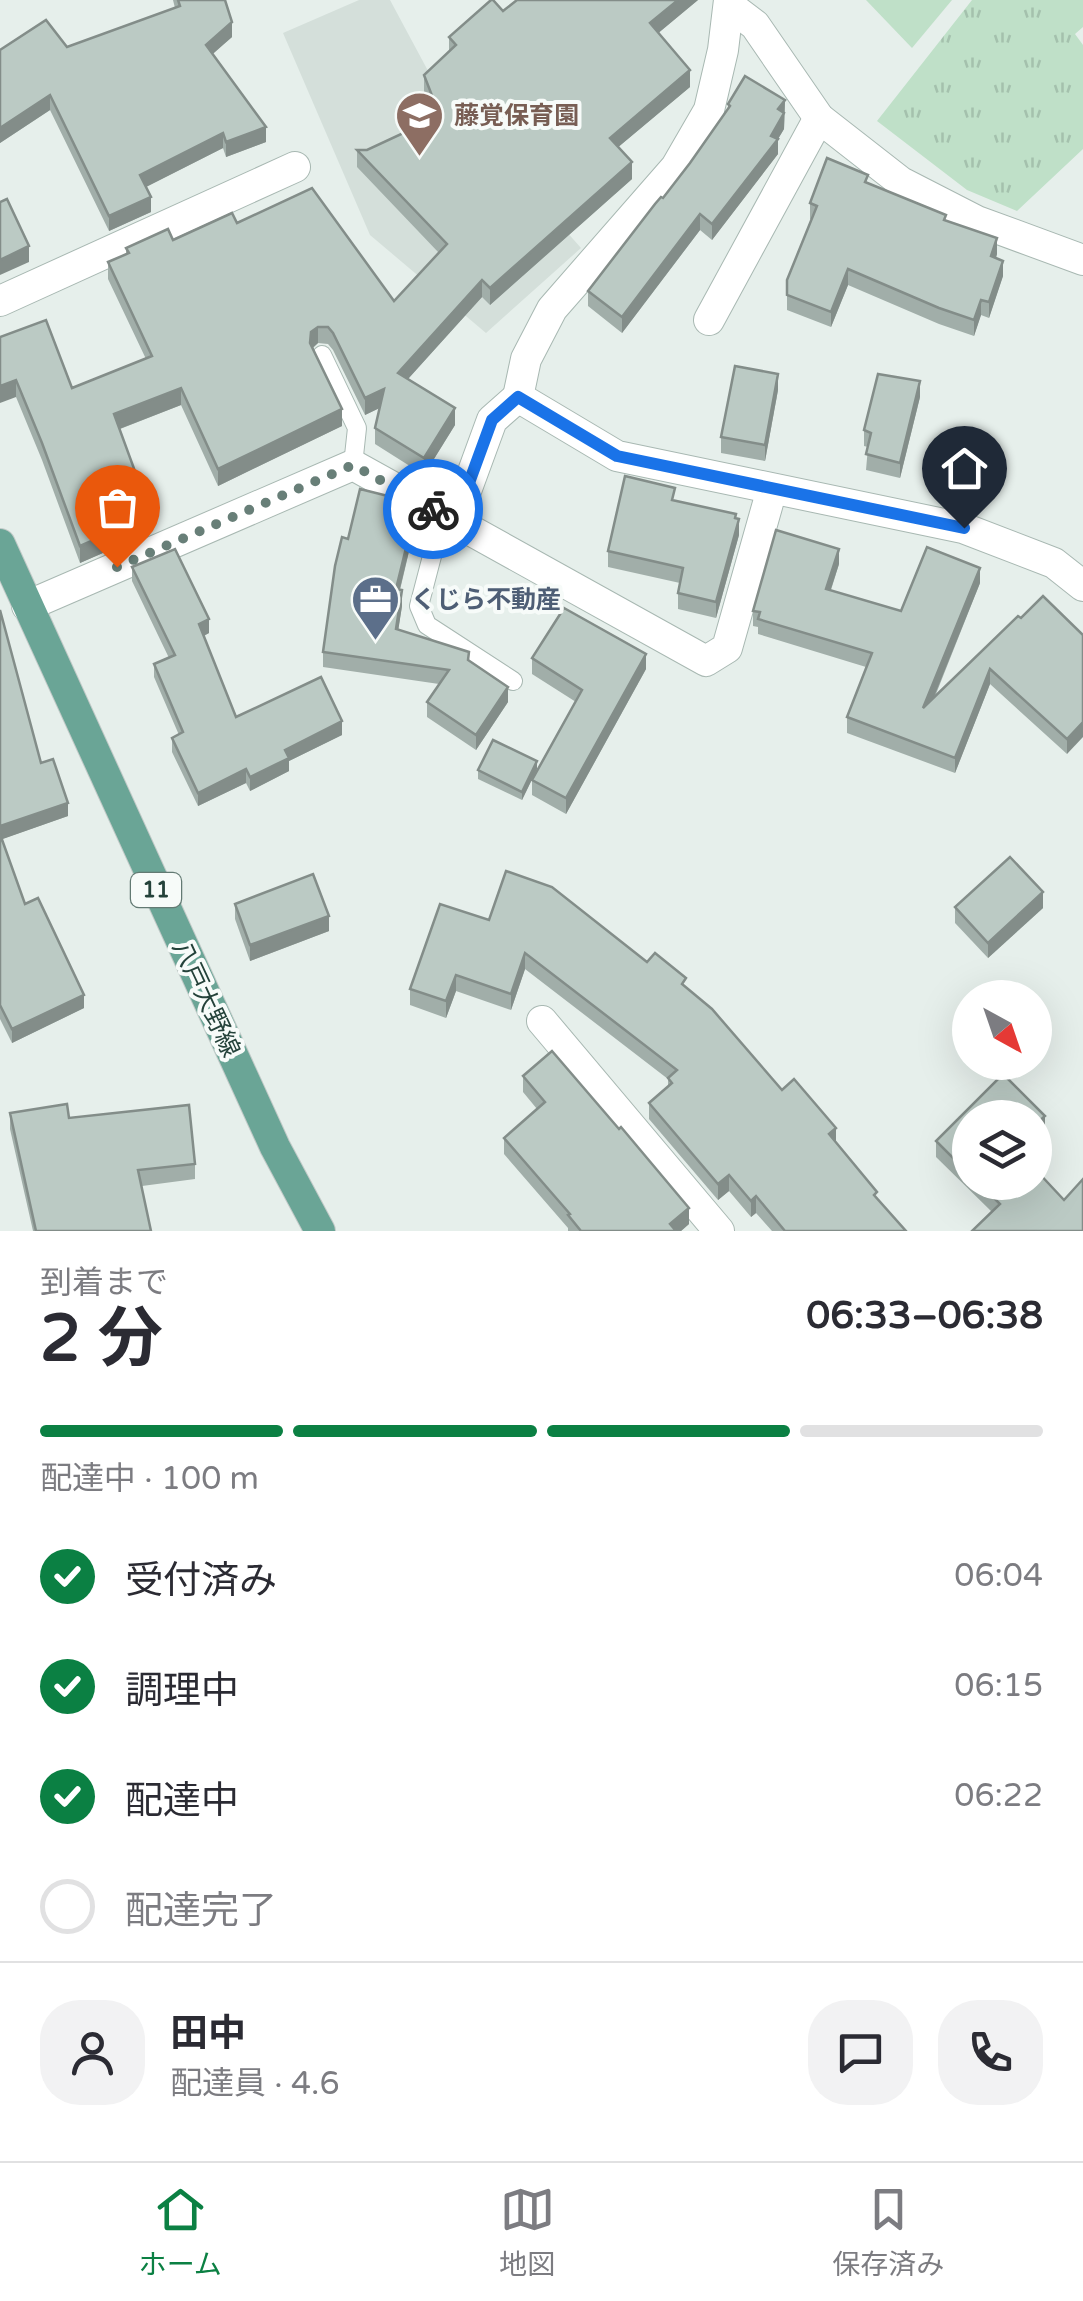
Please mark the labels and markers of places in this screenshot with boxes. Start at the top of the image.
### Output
school or university icon: 藤覚保育園 [393,90,445,158]
place label: 藤覚保育園 [454,101,579,131]
pin [922,426,1007,529]
pin [75,465,160,568]
office icon: くじら不動産 [350,574,402,642]
place label: くじら不動産 [411,585,561,615]

